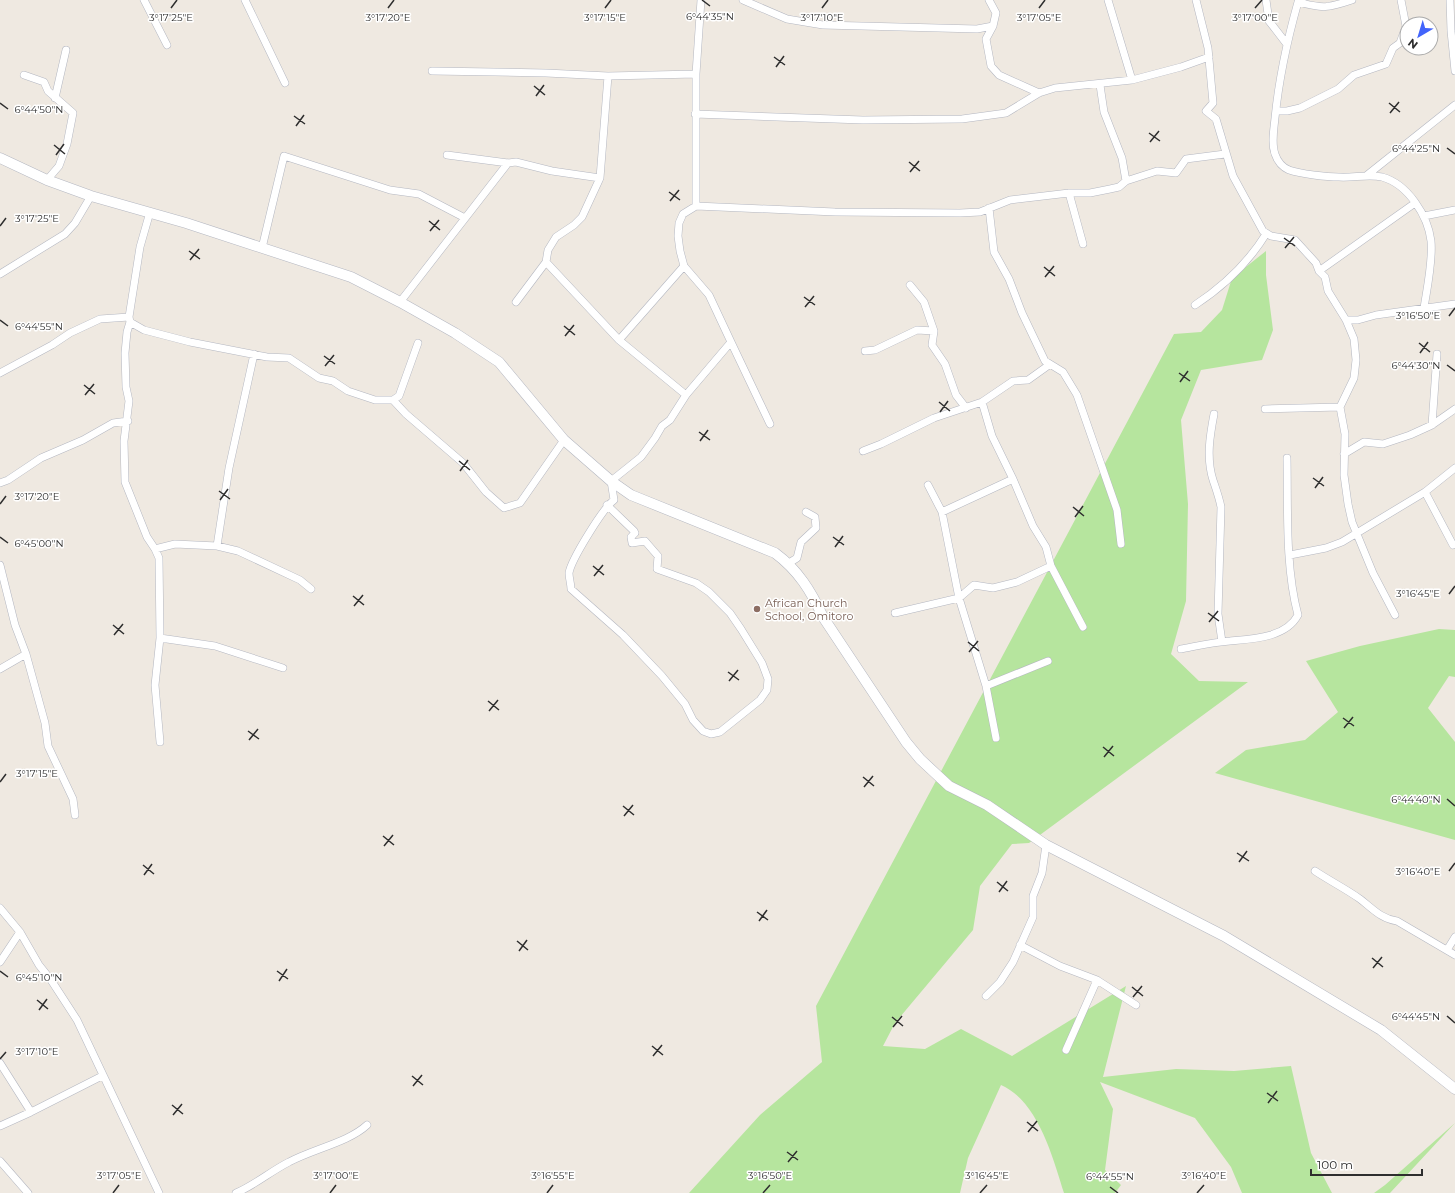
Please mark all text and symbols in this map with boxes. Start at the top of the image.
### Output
text: 6°44'35"N [686,10,734,23]
text: 3°17'25"E [149,11,193,24]
text: 3°17'20"E [366,11,411,24]
text: 3°17'15"E [584,11,626,24]
text: 3°17'10"E [800,11,844,24]
text: 3°17'05"E [1017,11,1062,24]
text: 3°17'00"E [1232,11,1278,24]
north arrow [1399,16,1439,56]
text: N [1405,36,1421,52]
text: 6°44'50"N [15,103,63,116]
text: 6°44'25"N [1392,142,1440,155]
text: 3°17'25"E [15,212,59,225]
text: 3°16'50"E [1396,309,1441,322]
text: 6°44'55"N [15,320,63,333]
text: 6°44'30"N [1392,359,1440,372]
text: 3°17'20"E [15,490,60,503]
text: 6°45'00"N [14,537,64,550]
text: 3°16'45"E [1396,587,1440,600]
place label: African Church School, Omitoro [765,596,853,623]
marker: African Church School, Omitoro [752,604,762,614]
text: 3°17'15"E [16,767,58,780]
text: 6°44'40"N [1391,793,1441,806]
text: 3°16'40"E [1395,865,1441,878]
text: 6°45'10"N [16,971,62,984]
text: 6°44'45"N [1392,1010,1440,1023]
text: 3°17'10"E [15,1045,59,1058]
scale bar [1311,1151,1422,1177]
text: 100 m [1317,1157,1353,1172]
text: 3°17'05"E [97,1169,142,1182]
text: 3°17'00"E [313,1169,359,1182]
text: 3°16'55"E [531,1169,575,1182]
text: 3°16'50"E [748,1169,793,1182]
text: 3°16'45"E [965,1169,1009,1182]
text: 3°16'40"E [1181,1169,1227,1182]
text: 6°44'55"N [1086,1170,1134,1183]

